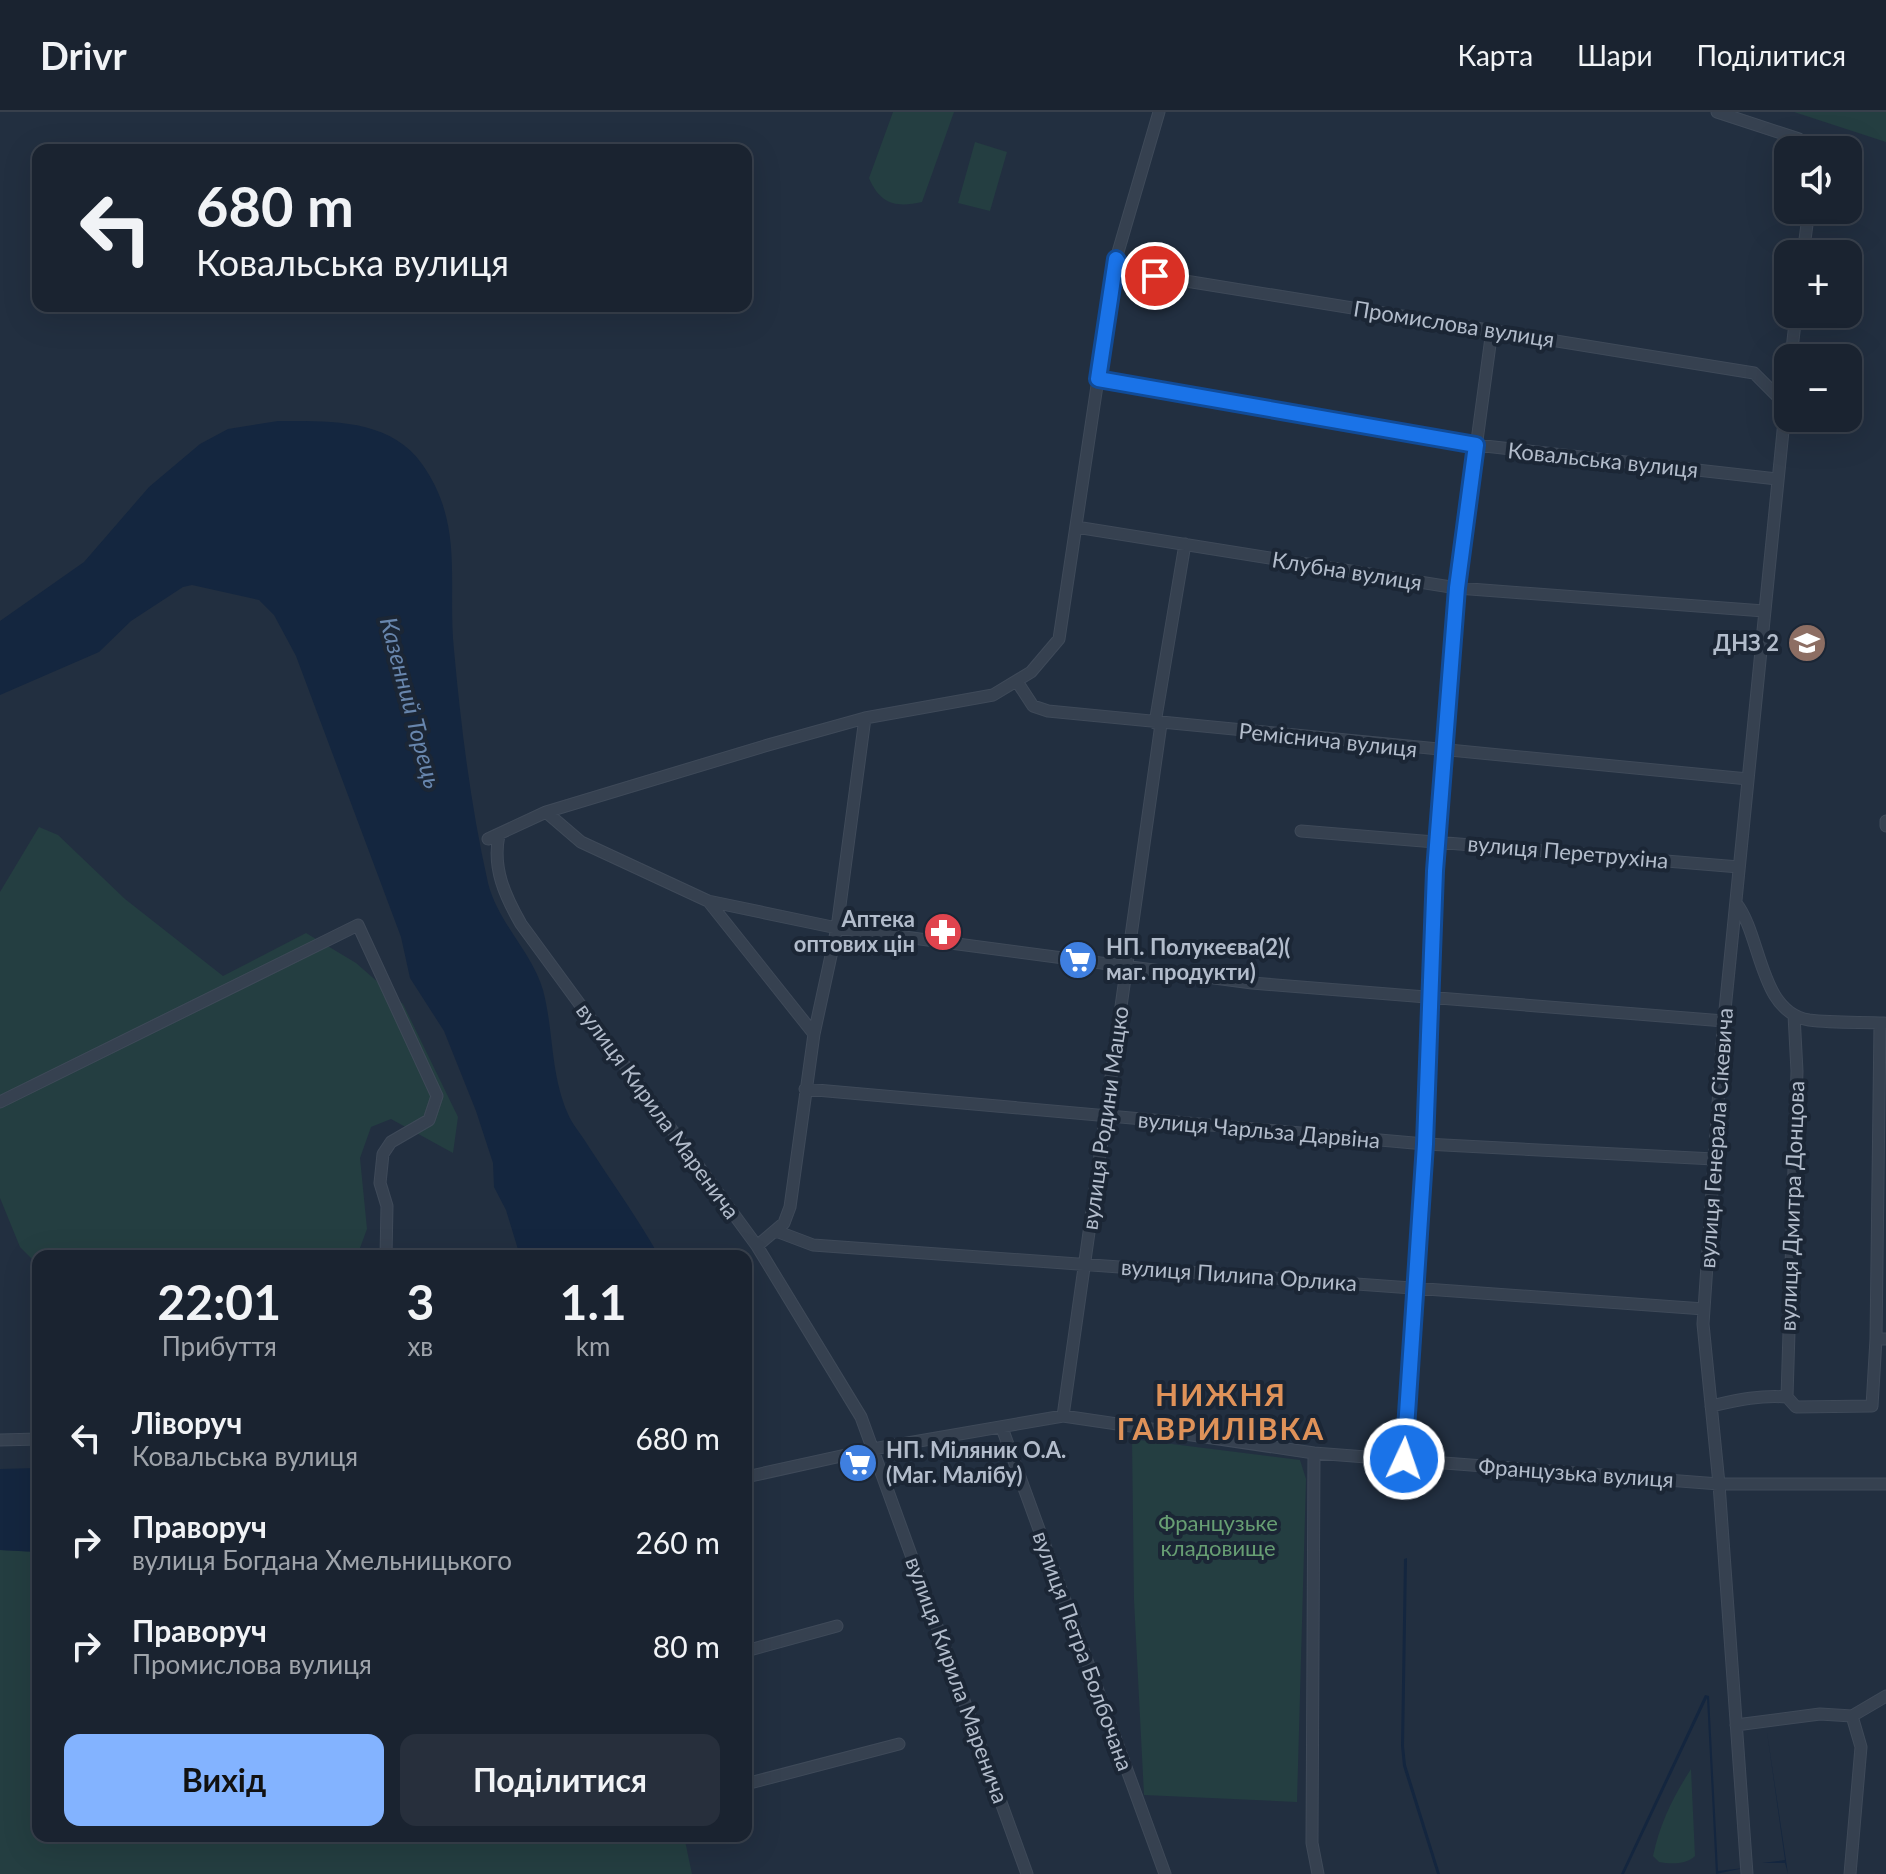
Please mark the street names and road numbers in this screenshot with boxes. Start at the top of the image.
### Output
street label: Промислова вулиця [1352,294,1556,353]
street label: Ковальська вулиця [1507,436,1700,483]
street label: Клубна вулиця [1270,545,1424,596]
street label: Реміснича вулиця [1238,717,1419,762]
street label: вулиця Перетрухіна [1466,829,1670,874]
street label: вулиця Кирила Маренича [571,998,746,1224]
street label: вулиця Родини Мацко [1075,1004,1134,1232]
street label: вулиця Генерала Сікевича [1693,1007,1738,1269]
street label: вулиця Дмитра Донцова [1774,1080,1809,1332]
street label: вулиця Чарльза Дарвіна [1137,1105,1381,1154]
street label: вулиця Пилипа Орлика [1120,1253,1358,1296]
street label: Французька вулиця [1477,1452,1675,1493]
street label: вулиця Петра Болбочана [1028,1527,1139,1774]
street label: вулиця Кирила Маренича [900,1553,1015,1807]

